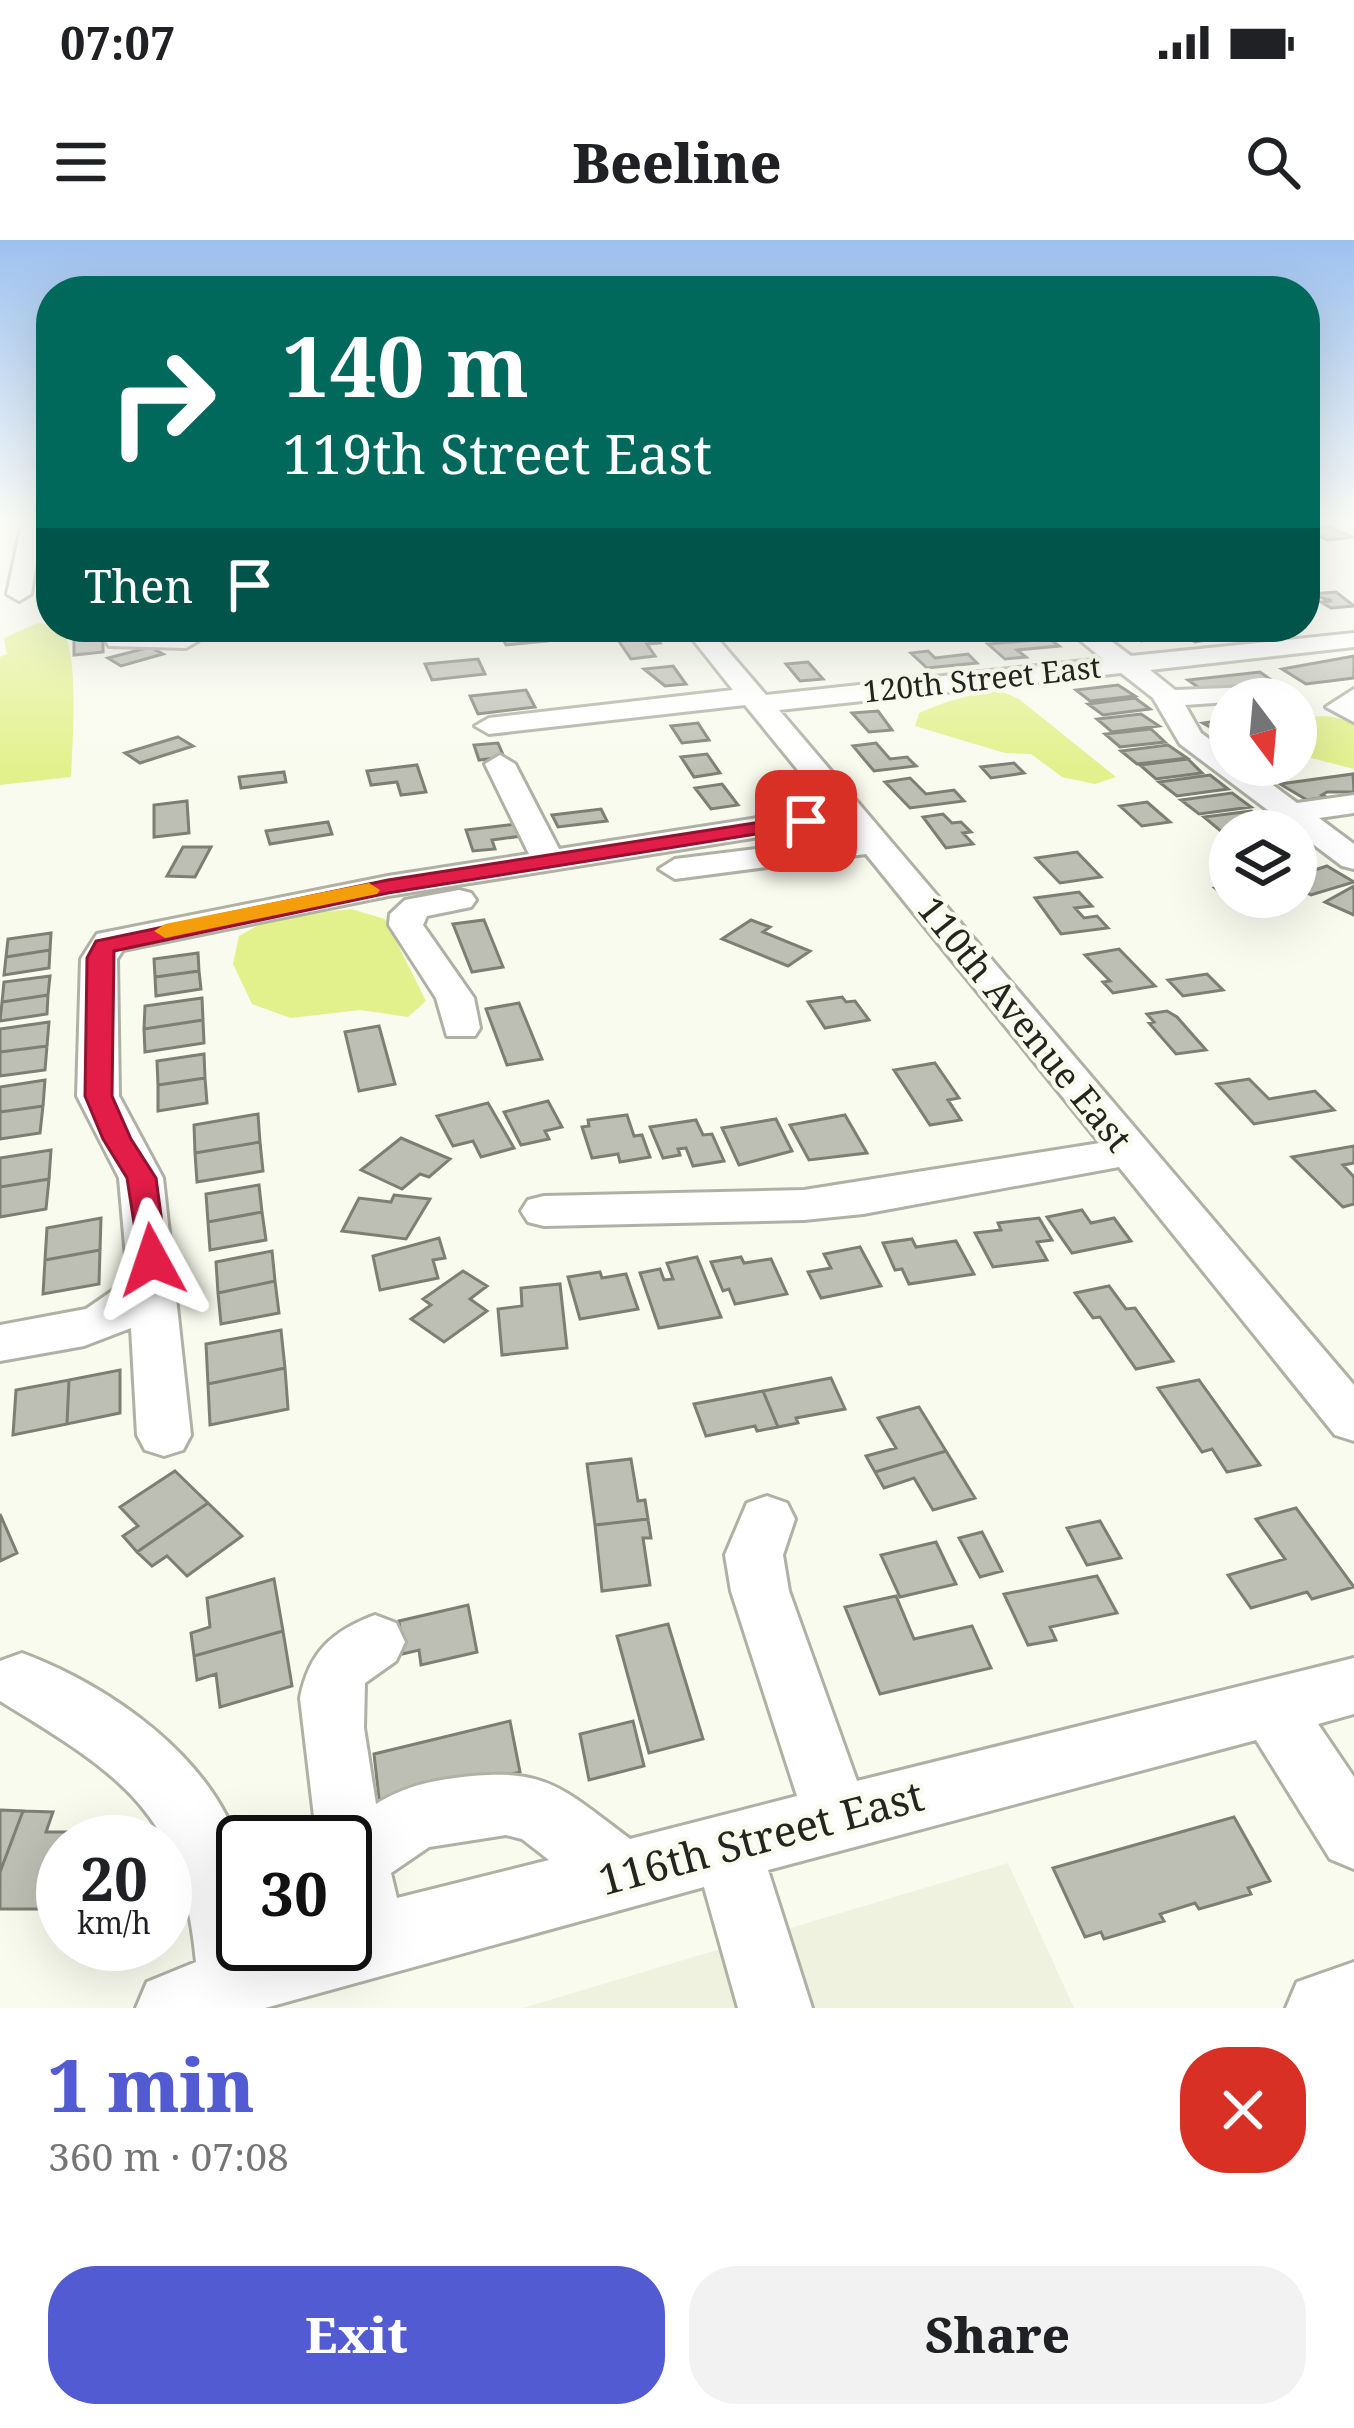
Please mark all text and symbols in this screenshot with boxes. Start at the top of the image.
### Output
text: 07:07 [60,12,175,73]
text: Beeline [573,125,781,199]
icon: menu [48,129,114,195]
icon: search [1240,129,1306,195]
text: 140 m [282,307,529,422]
icon: right [84,324,240,480]
text: 119th Street East [282,416,712,490]
icon: arrive [217,552,283,618]
text: Then [84,555,193,616]
street label: 120th Street East [861,646,1103,711]
north arrow [1209,678,1317,786]
map controls [1209,678,1317,918]
pin [755,770,857,872]
icon: arrive [773,788,839,854]
button: layers [1209,810,1317,918]
street label: 110th Avenue East [907,886,1144,1161]
position arrow [89,1197,215,1323]
street label: 116th Street East [592,1766,929,1907]
speed limit sign: 30 [216,1815,372,1971]
text: 20 [80,1837,148,1919]
text: km/h [77,1902,151,1943]
text: 1 min [48,2035,255,2133]
button: close [1180,2047,1306,2173]
text: 360 m · 07:08 [48,2129,289,2182]
button: Exit [48,2266,665,2404]
button: Share [689,2266,1306,2404]

